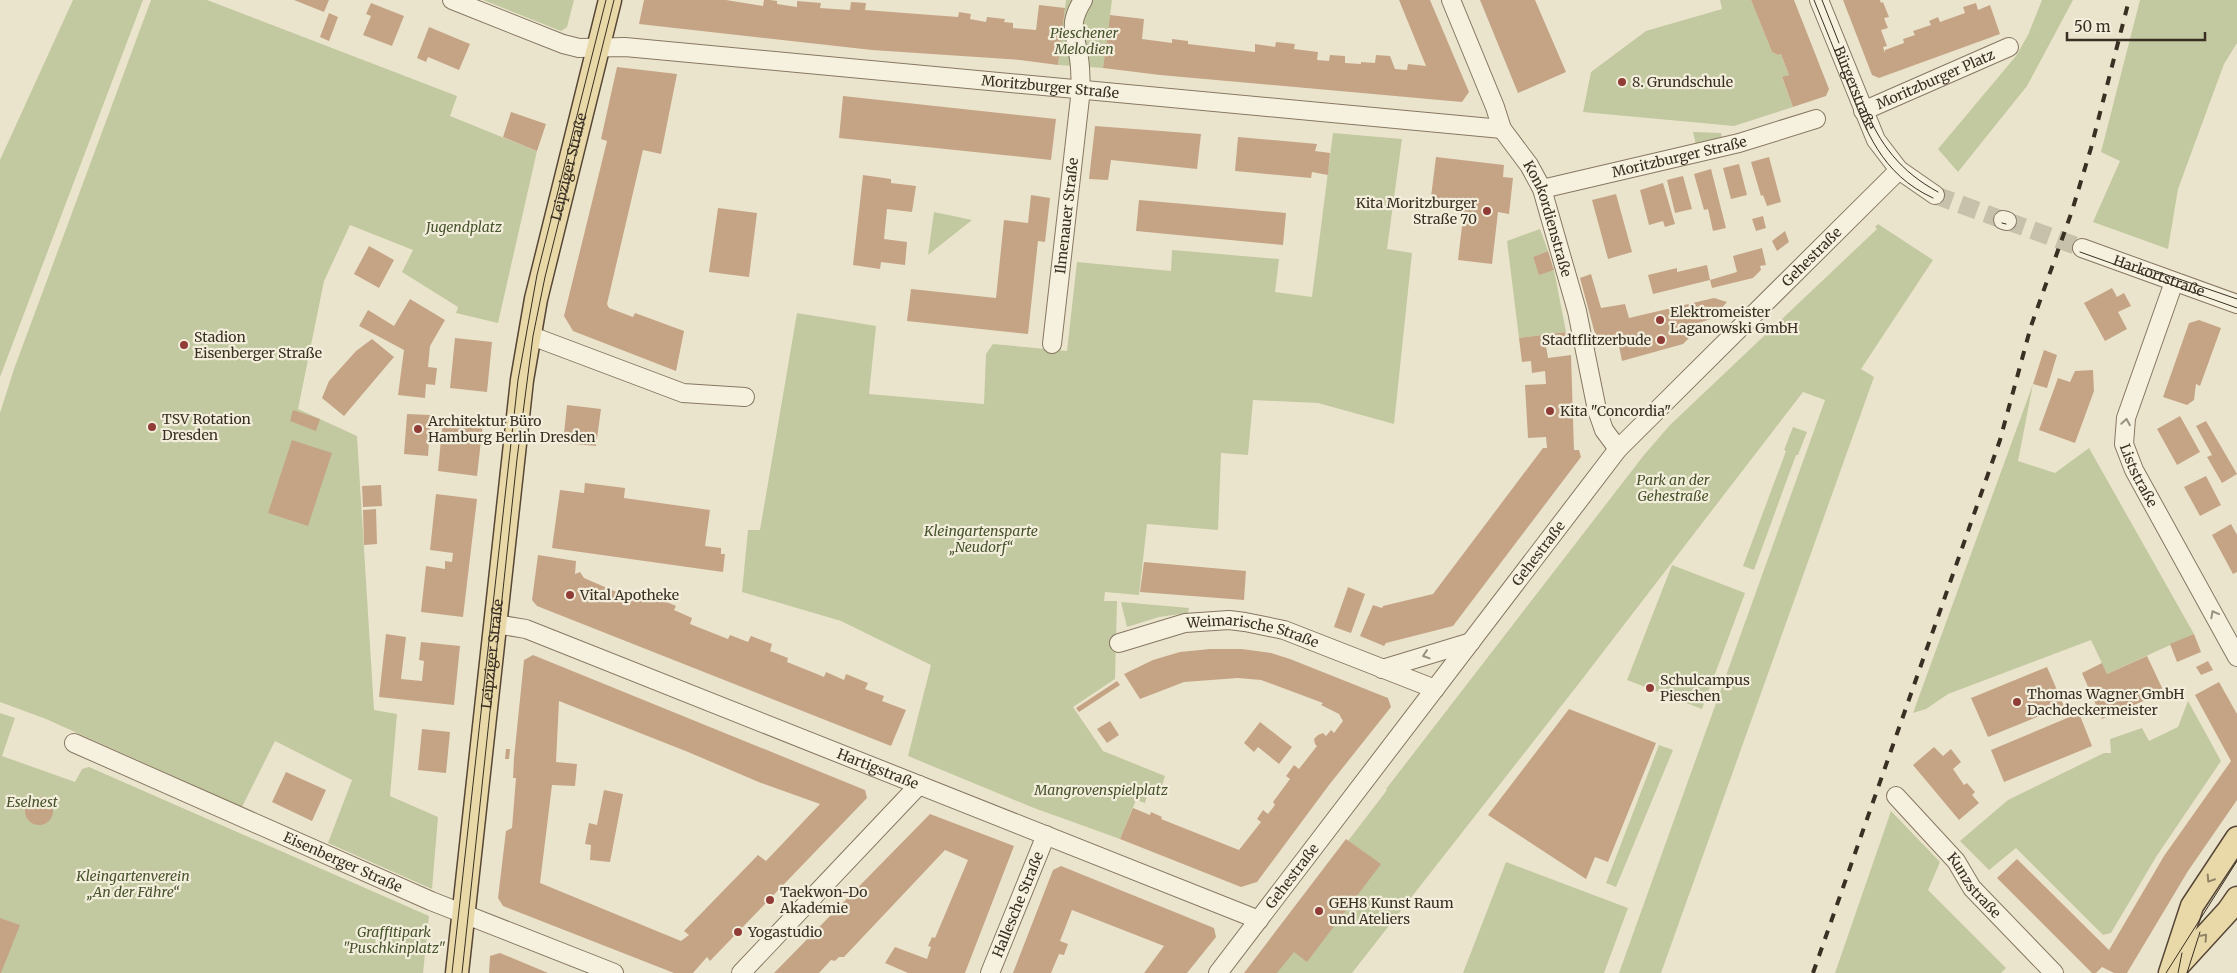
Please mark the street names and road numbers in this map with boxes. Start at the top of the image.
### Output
street label: Bürgerstraße [1830,44,1880,132]
street label: Moritzburger Platz [1873,45,1998,113]
street label: Moritzburger Straße [981,71,1120,102]
street label: Leipziger Straße [547,111,591,222]
street label: Moritzburger Straße [1610,132,1749,181]
street label: Ilmenauer Straße [1051,157,1082,275]
street label: Konkordienstraße [1519,157,1576,279]
street label: Gehestraße [1778,223,1845,290]
street label: Harkortstraße [2111,251,2207,301]
street label: Liststraße [2116,441,2162,510]
street label: Gehestraße [1508,517,1569,589]
street label: Leipziger Straße [477,598,507,710]
street label: Weimarische Straße [1185,611,1321,652]
street label: Hartigstraße [835,744,921,793]
street label: Eisenberger Straße [281,828,405,896]
street label: Gehestraße [1261,840,1323,912]
street label: Hallesche Straße [988,849,1047,960]
street label: Kunzstraße [1944,849,2005,922]

